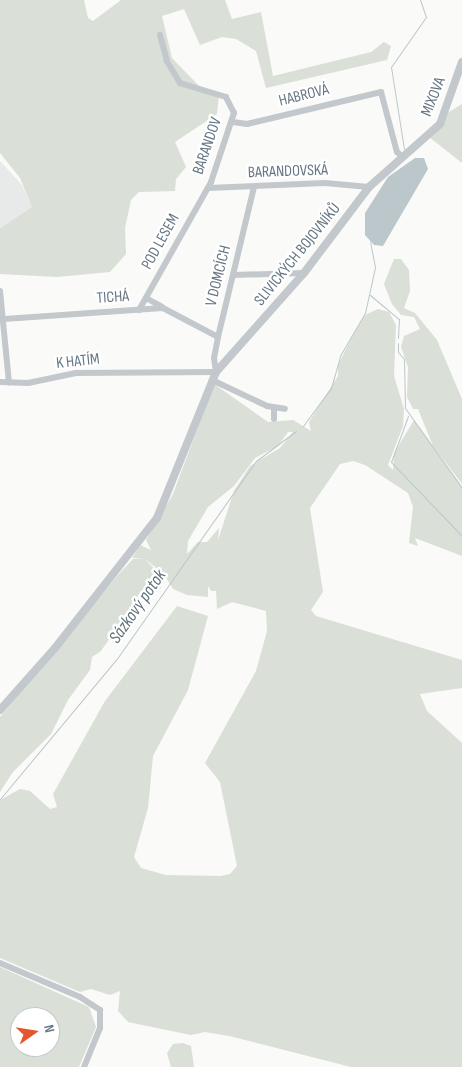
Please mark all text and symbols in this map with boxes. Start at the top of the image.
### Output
street label: MIXOVA [417,75,451,119]
street label: HABROVÁ [277,81,331,111]
street label: BARANDOV [189,115,227,177]
street label: BARANDOVSKÁ [248,161,328,183]
street label: SLIVICKÝCH BOJOVNÍKŮ [251,200,345,310]
street label: POD LESEM [138,211,184,273]
street label: V DOMCÍCH [202,244,236,308]
street label: TICHÁ [96,287,130,309]
street label: K HATÍM [55,350,101,374]
water label: Sázkový potok [105,566,171,648]
north arrow [10,1007,60,1057]
text: N [40,1023,58,1034]

